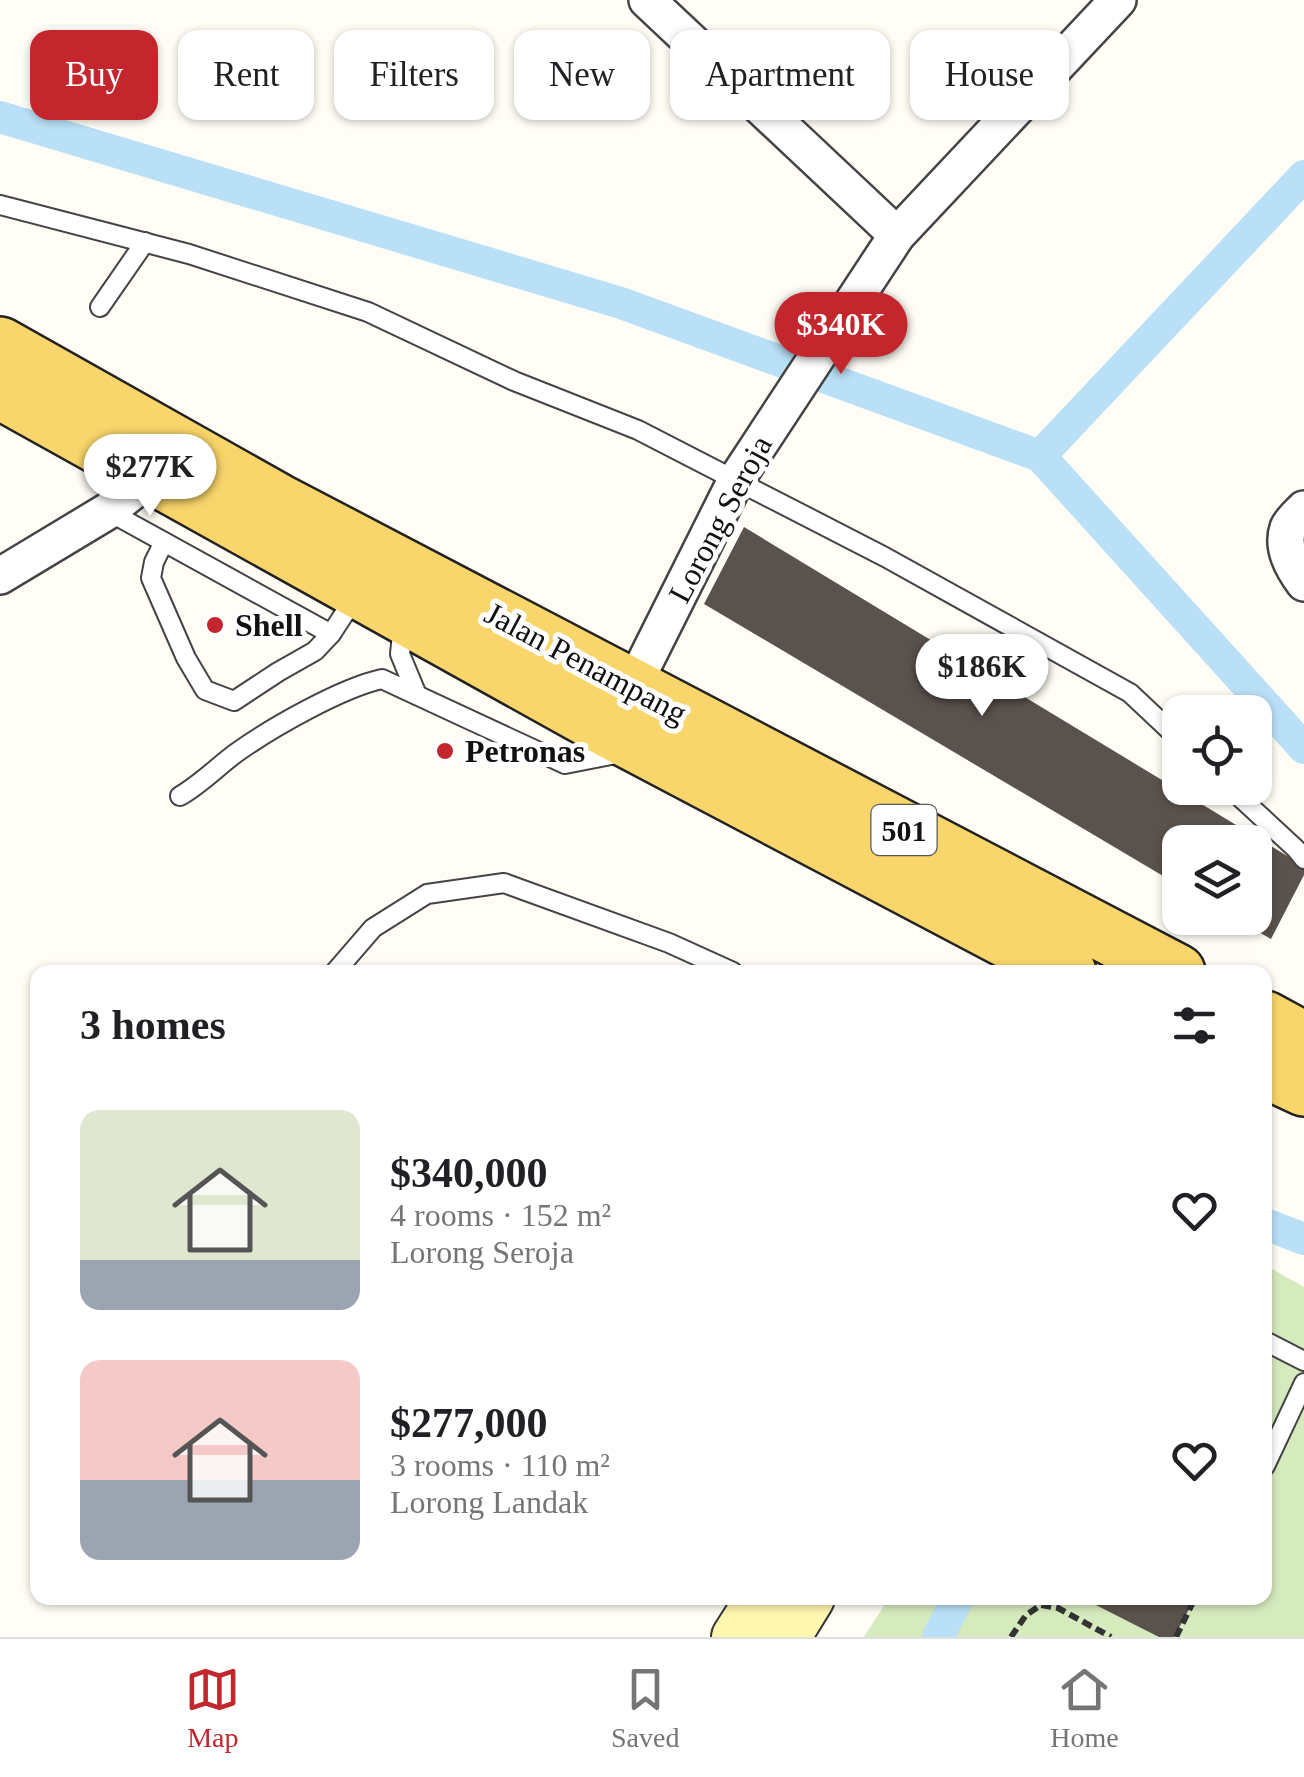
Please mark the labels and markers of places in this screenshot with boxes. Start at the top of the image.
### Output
pin: $340K [771,292,911,377]
pin: $277K [80,434,220,519]
place label: Shell [235,607,303,643]
marker: Shell [204,614,226,636]
pin: $186K [912,634,1052,719]
place label: Petronas [465,733,585,769]
marker: Petronas [434,740,456,762]

